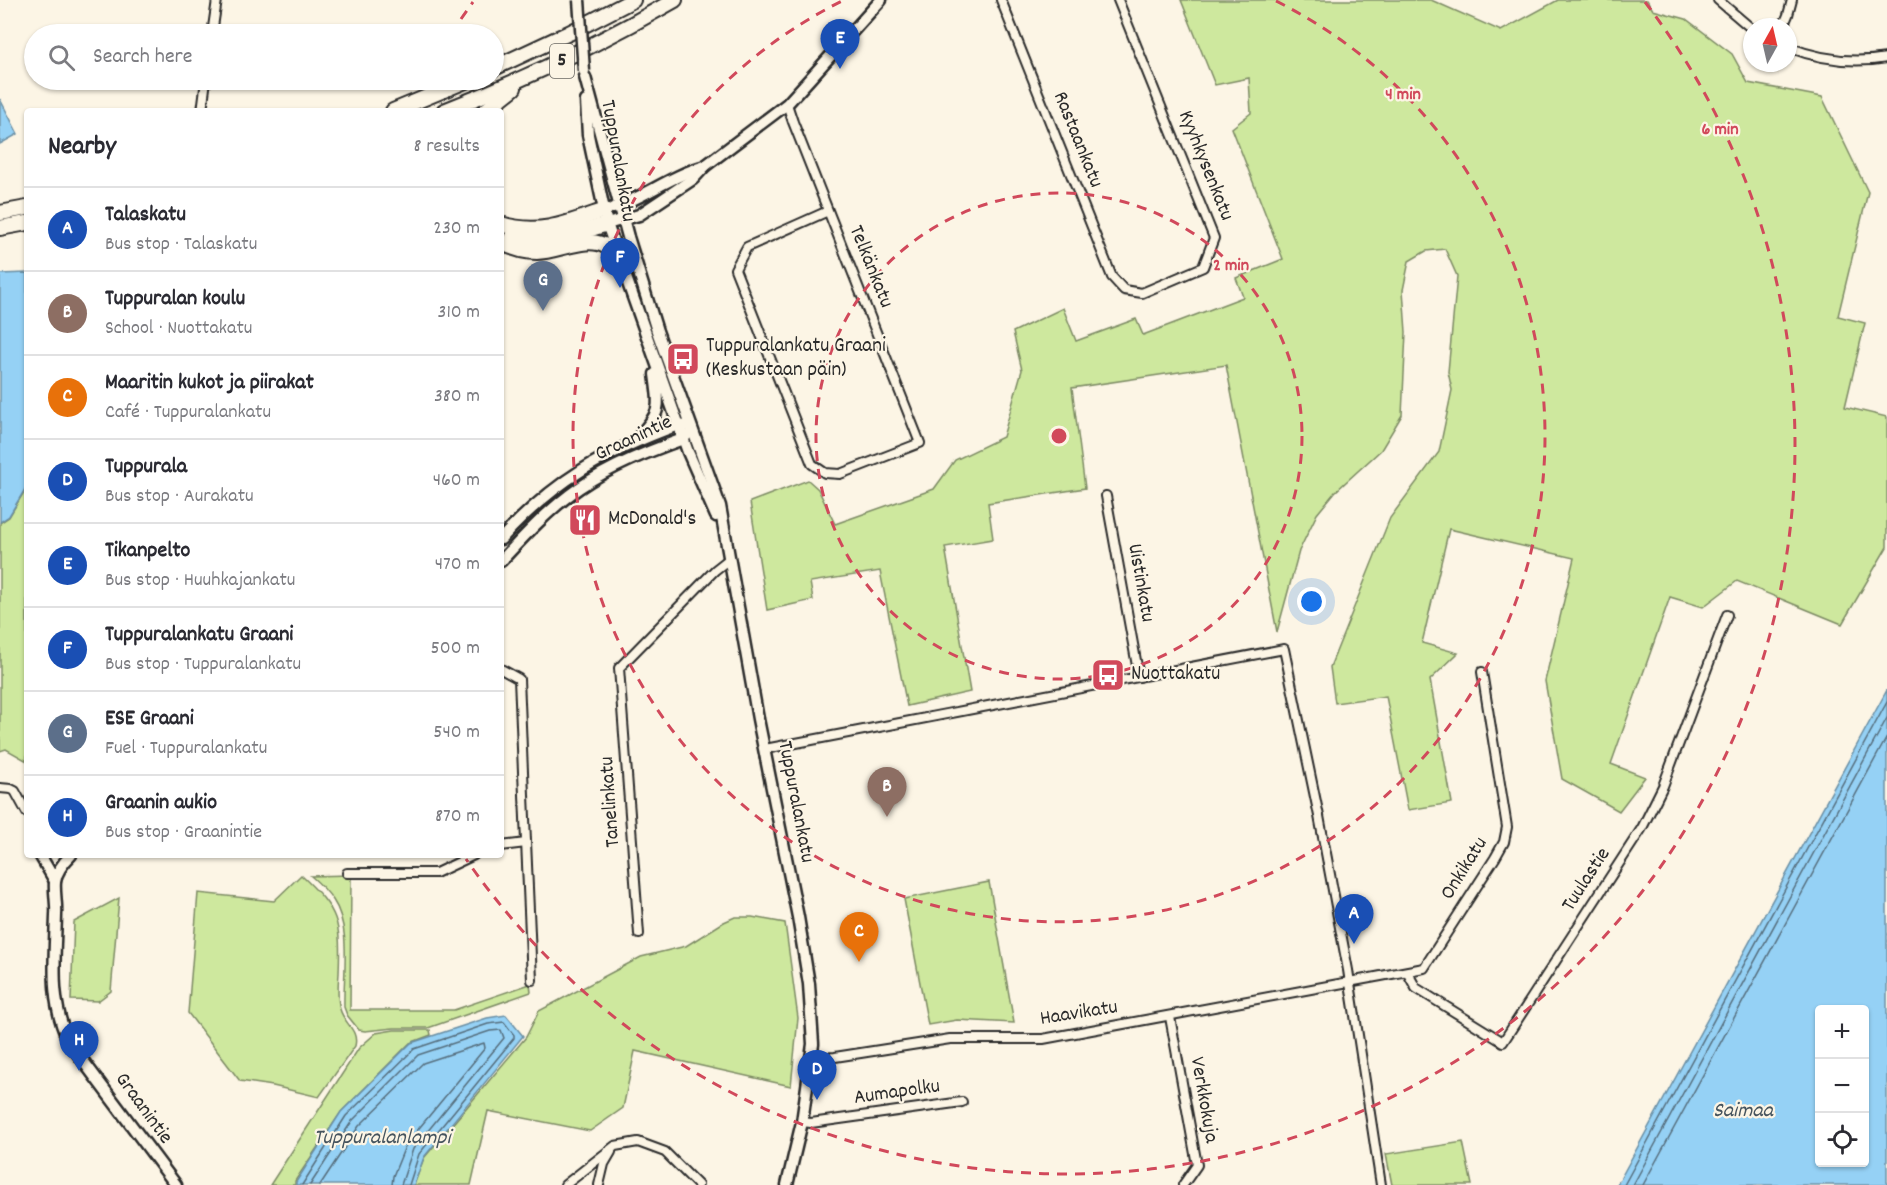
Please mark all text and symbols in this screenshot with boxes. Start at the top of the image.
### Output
north arrow [1743,18,1797,72]
pin: E [820,20,860,69]
search box [24,24,504,90]
icon: search [45,41,78,74]
text: Search here [93,42,192,73]
road number: 5 [550,44,574,78]
text: 4 min [1385,83,1421,108]
street label: Rastaankatu [1044,87,1110,193]
street label: Tuppuralankatu [592,98,642,224]
street label: Kyyhkysenkatu [1169,106,1241,226]
text: 6 min [1702,118,1738,143]
text: Nearby [48,129,116,166]
text: 8 results [414,133,480,161]
text: Talaskatu [105,200,186,231]
text: A [62,215,73,243]
text: 230 m [433,215,480,243]
street label: Telkänkatu [840,221,900,313]
text: Bus stop · Talaskatu [105,231,257,259]
pin: F [600,238,640,288]
text: 2 min [1213,254,1249,279]
pin: G [524,262,562,311]
text: Tuppuralan koulu [105,284,245,315]
text: B [63,299,72,327]
text: 310 m [438,299,480,327]
text: School · Nuottakatu [105,315,252,343]
place label: Tuppuralankatu Graani (Keskustaan päin) [706,332,886,386]
bus stop icon: Tuppuralankatu Graani (Keskustaan päin) [665,341,701,377]
text: Maaritin kukot ja piirakat [105,368,314,399]
text: C [63,383,72,411]
text: 380 m [434,383,480,411]
text: Café · Tuppuralankatu [105,399,271,427]
street label: Graanintie [590,408,678,470]
centre of rings [1049,426,1069,446]
text: Tuppurala [105,452,187,483]
text: D [62,467,73,495]
text: 460 m [433,467,480,495]
text: Bus stop · Aurakatu [105,483,254,511]
restaurant icon: McDonald's [567,502,603,538]
place label: McDonald's [608,505,696,535]
text: Tikanpelto [105,536,190,567]
street label: Uistinkatu [1118,541,1162,625]
text: E [63,551,72,579]
text: 470 m [435,551,480,579]
text: Bus stop · Huuhkajankatu [105,567,295,595]
your location [1297,587,1326,616]
text: Tuppuralankatu Graani [105,620,293,651]
text: F [63,635,72,663]
text: 500 m [431,635,480,663]
text: Bus stop · Tuppuralankatu [105,651,301,679]
bus stop icon: Nuottakatu [1090,657,1126,693]
place label: Nuottakatu [1131,660,1220,690]
text: ESE Graani [105,704,194,735]
text: G [62,719,73,747]
text: 540 m [433,719,480,747]
text: Fuel · Tuppuralankatu [105,735,267,763]
street label: Tuppuralankatu [769,739,821,865]
street label: Tanelinkatu [593,756,629,848]
pin: B [868,768,906,817]
text: Graanin aukio [105,788,217,819]
text: H [62,803,73,831]
text: 870 m [435,803,480,831]
text: Bus stop · Graanintie [105,819,262,847]
street label: Onkikatu [1434,832,1496,906]
street label: Tuulastie [1555,842,1619,918]
pin: A [1334,894,1374,944]
pin: C [840,912,878,962]
street label: Haavikatu [1038,993,1120,1035]
map controls [1815,1005,1869,1167]
button: + [1815,1005,1869,1059]
pin: H [60,1022,98,1071]
pin: D [798,1050,836,1100]
street label: Verkkokuja [1181,1055,1225,1146]
button: − [1815,1059,1869,1113]
street label: Graanintie [107,1067,179,1151]
street label: Aumapolku [852,1072,942,1114]
water label: Saimaa [1713,1096,1775,1127]
button: locate [1815,1113,1869,1167]
water label: Tuppuralanlampi [313,1123,454,1154]

